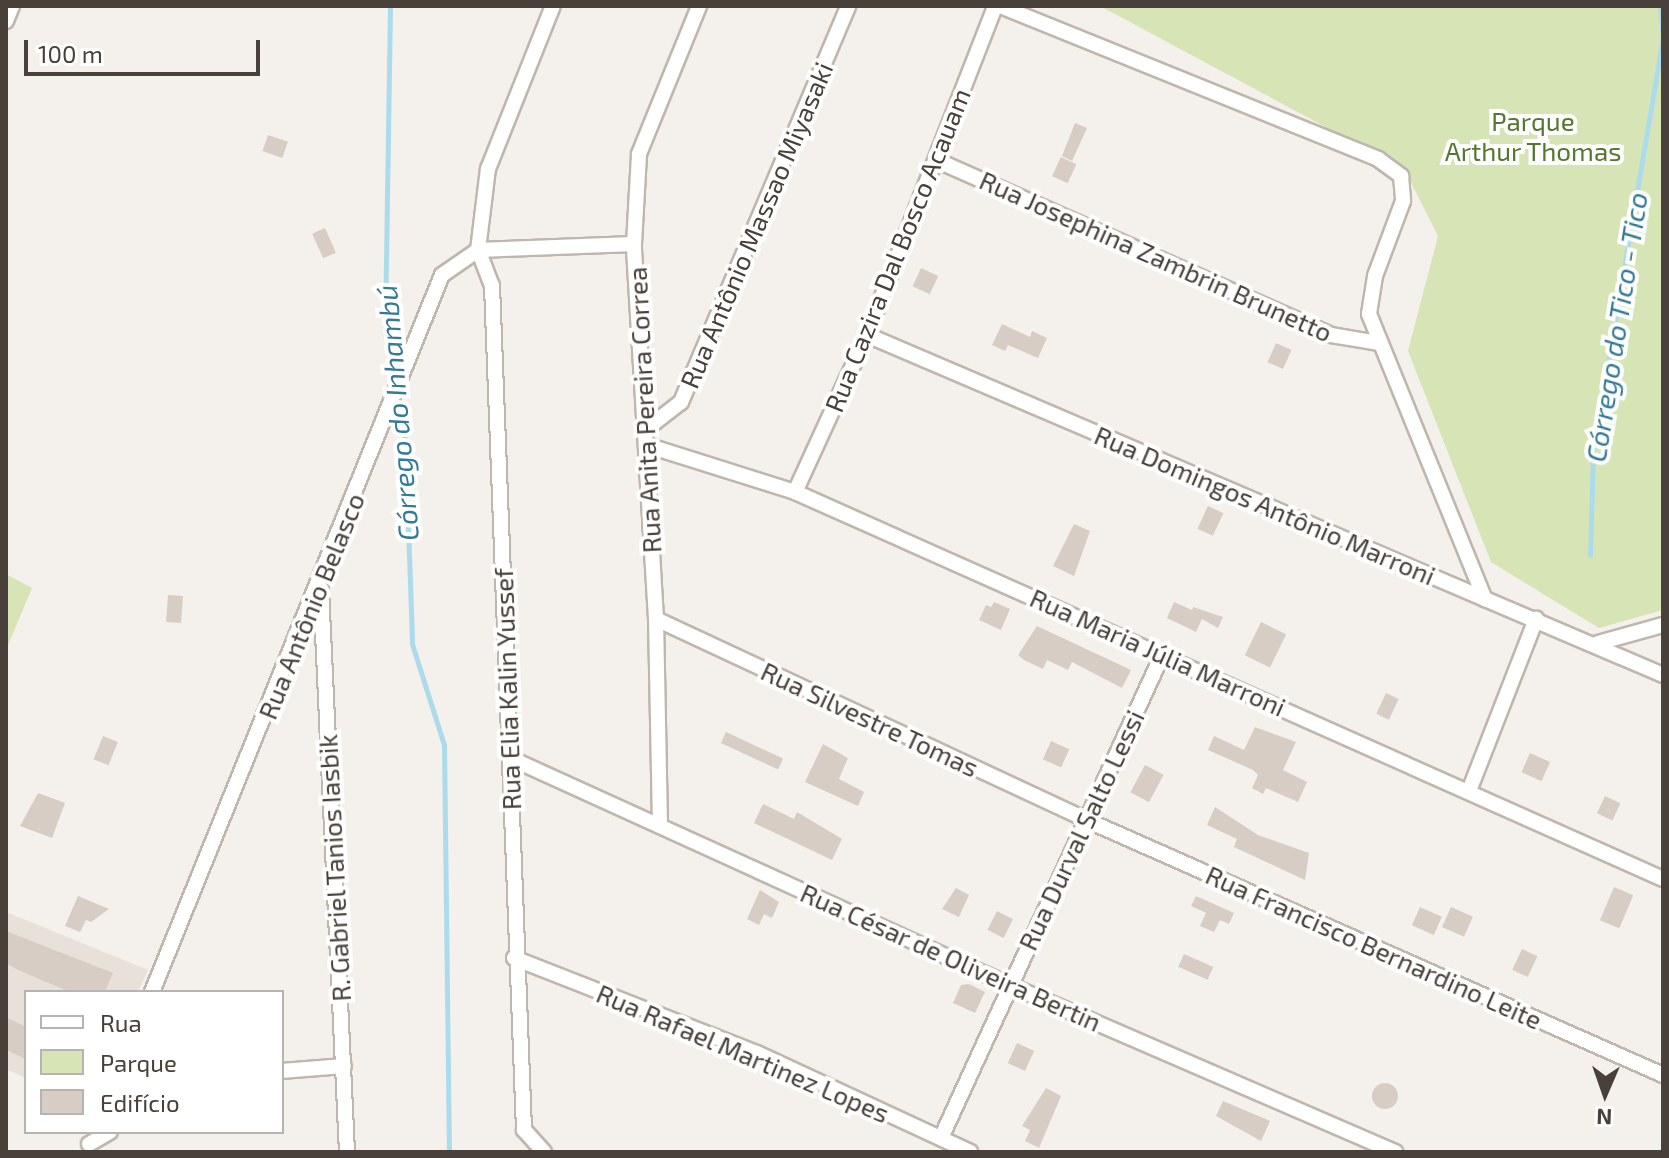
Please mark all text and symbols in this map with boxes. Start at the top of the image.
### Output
scale bar [28,24,264,74]
text: 100 m [38,39,103,68]
street label: Rua Antônio Massao Miyasaki [673,57,839,393]
street label: Rua Cazira Dal Bosco Acauam [817,83,977,417]
park label: Parque Arthur Thomas [1444,105,1622,166]
street label: Rua Josephina Zambrin Brunetto [975,164,1337,348]
water label: Córrego do Tico - Tico [1578,189,1654,465]
street label: Rua Anita Pereira Correa [621,266,667,554]
water label: Córrego do Inhambú [369,284,425,542]
street label: Rua Domingos Antônio Marroni [1090,419,1440,591]
street label: Rua Antônio Belasco [251,488,371,724]
street label: Rua Elia Kalin Yussef [487,567,527,811]
street label: Rua Maria Júlia Marroni [1025,581,1291,723]
street label: Rua Silvestre Tomas [756,655,984,783]
street label: Rua Durval Salto Lessi [1012,705,1150,955]
street label: R. Gabriel Tanios Iasbik [311,733,357,1003]
street label: Rua Francisco Bernardino Leite [1201,859,1547,1035]
street label: Rua César de Oliveira Bertin [796,876,1106,1038]
street label: Rua Rafael Martinez Lopes [592,977,894,1129]
legend [24,990,284,1134]
text: Rua [100,1008,142,1037]
text: Parque [100,1048,177,1077]
north arrow [1565,1054,1645,1134]
text: Edifício [100,1088,180,1117]
text: N [1596,1105,1613,1131]

